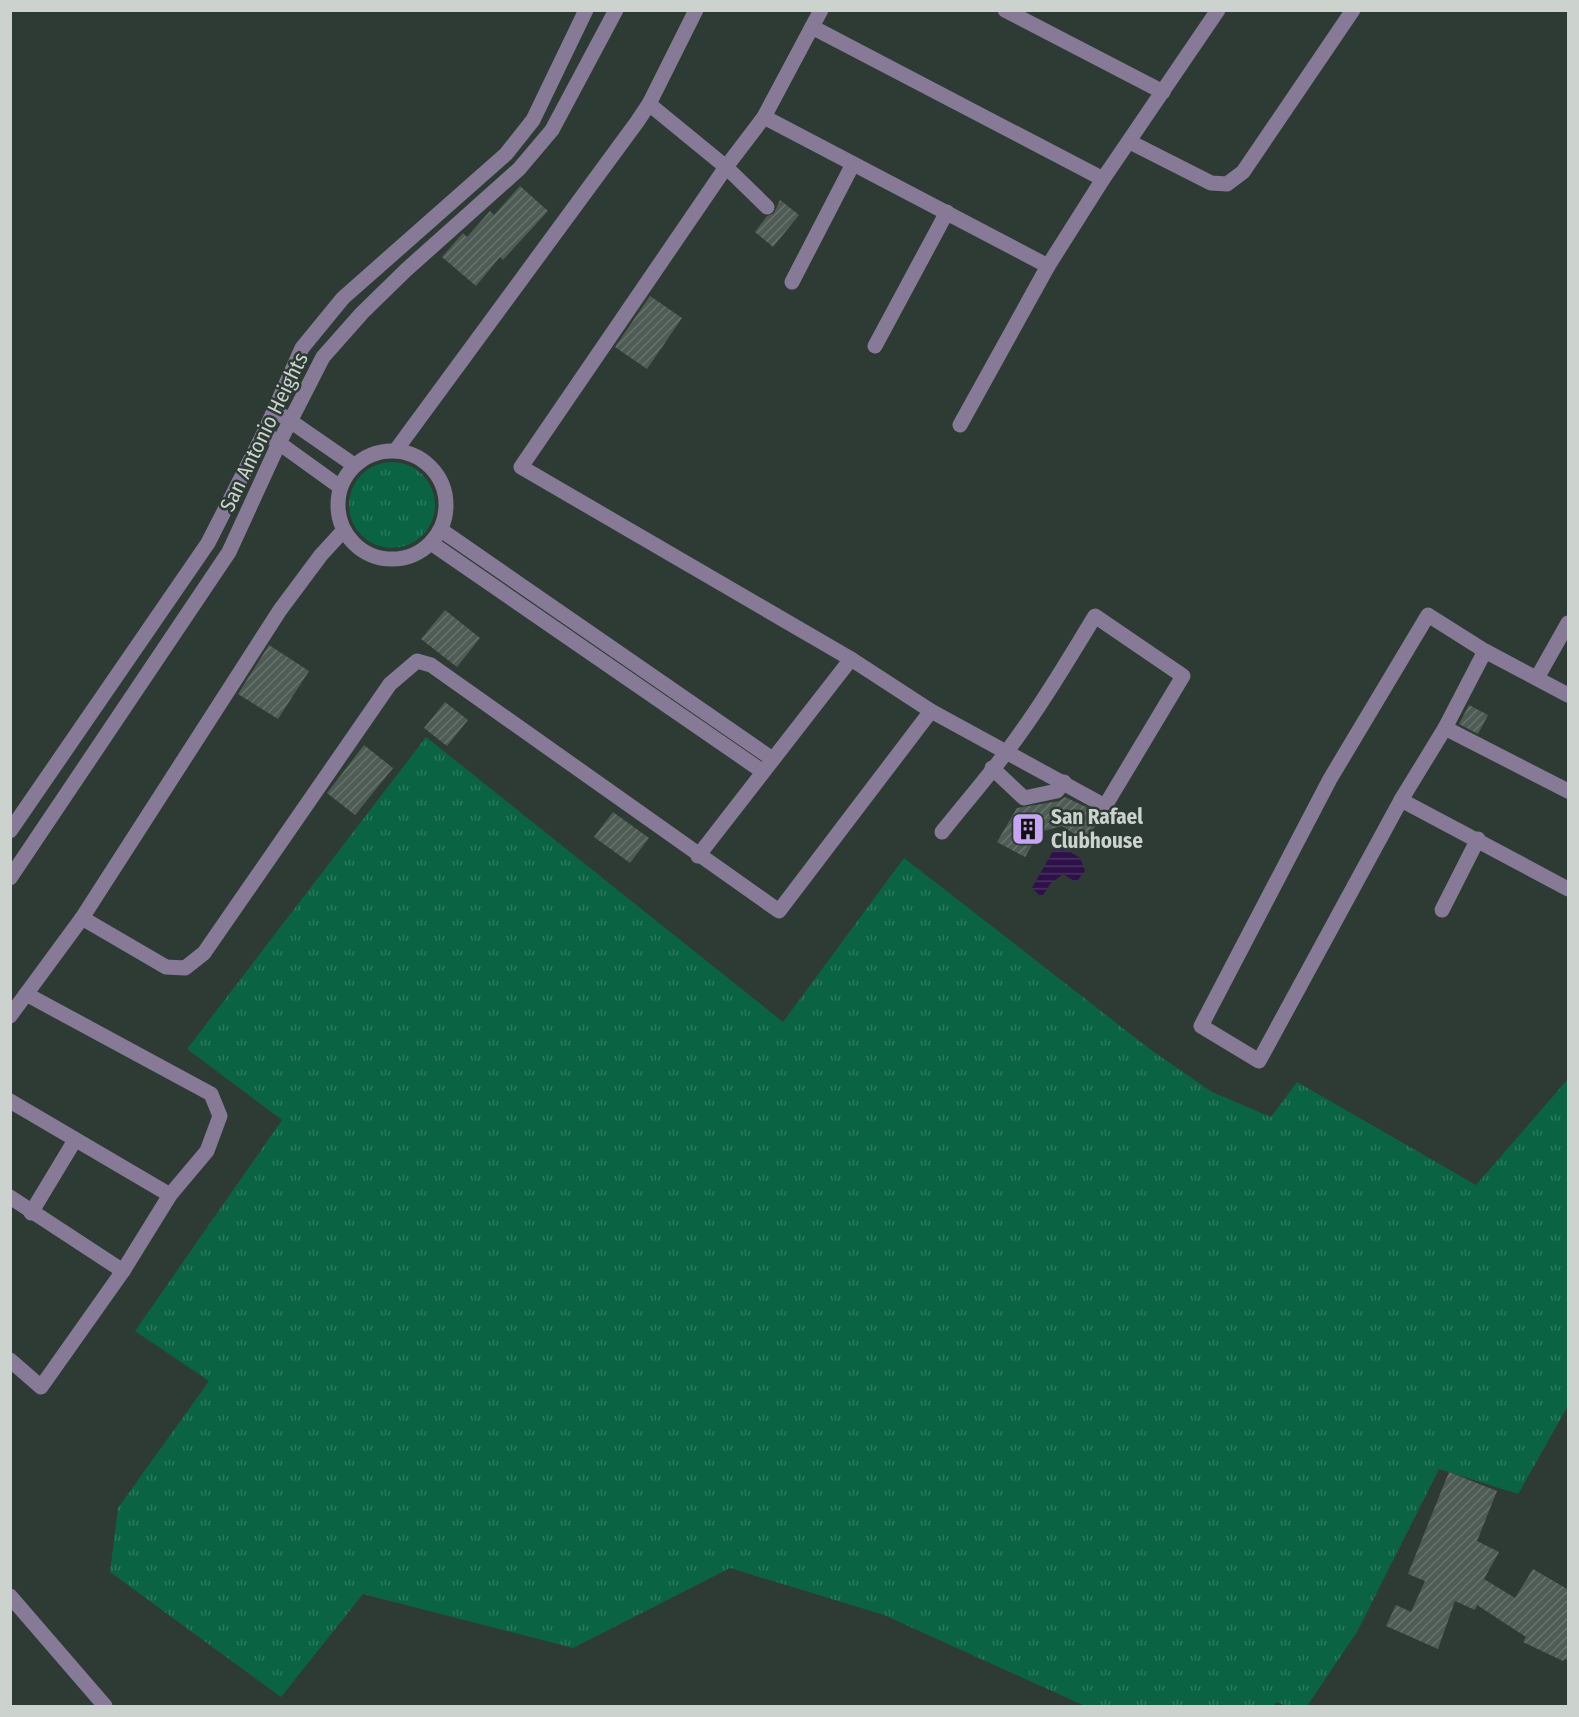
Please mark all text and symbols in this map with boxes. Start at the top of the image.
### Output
street label: San Antonio Heights [214,348,314,516]
place label: San Rafael Clubhouse [1051,804,1143,854]
building icon: San Rafael Clubhouse [1010,811,1046,847]

